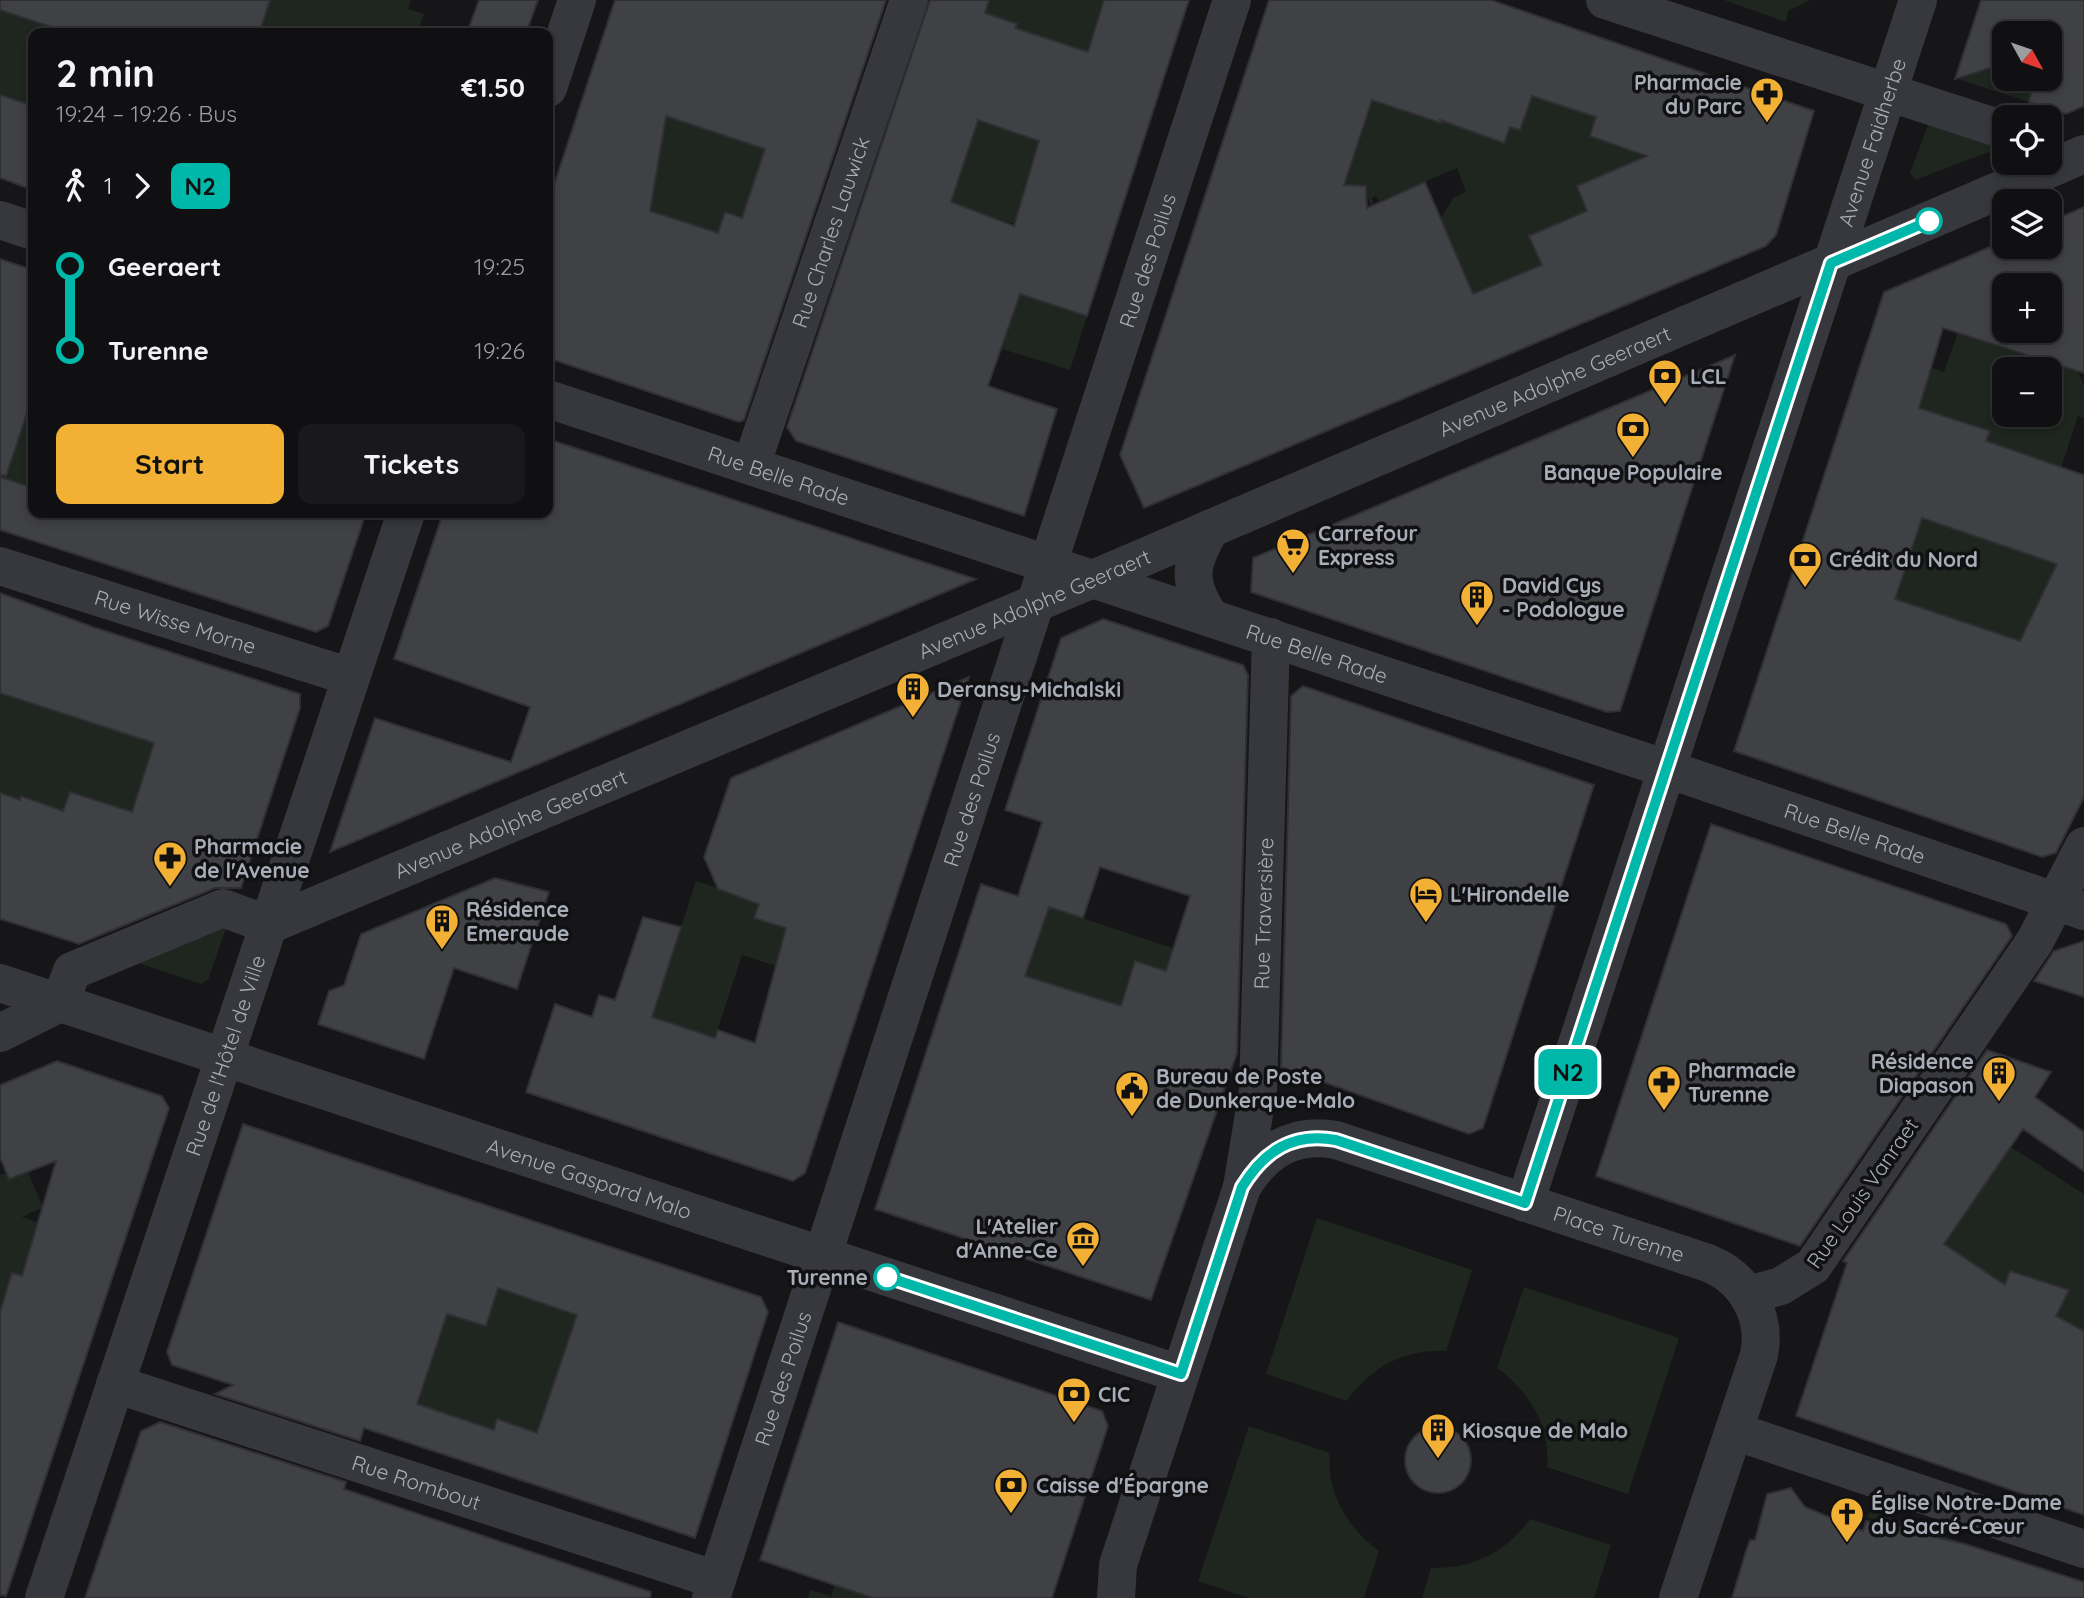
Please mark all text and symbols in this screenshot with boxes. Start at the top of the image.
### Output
north arrow [1992,21,2062,91]
map controls [1992,21,2062,427]
text: 2 min [56,49,155,97]
street label: Avenue Faidherbe [1832,55,1911,230]
place label: Pharmacie du Parc [1634,69,1742,119]
text: €1.50 [461,71,525,104]
pharmacy icon: Pharmacie du Parc [1748,75,1786,124]
text: 19:24 – 19:26 · Bus [56,99,237,128]
button: locate [1992,105,2062,175]
street label: Rue Charles Lauwick [786,133,875,331]
icon: walk [56,167,94,205]
icon: forward [123,167,161,205]
text: 1 [104,171,113,200]
text: N2 [185,171,216,201]
button: layers [1992,189,2062,259]
street label: Rue des Poilus [1113,190,1181,331]
unlabelled marker [1916,208,1942,234]
text: Geeraert [108,250,221,283]
text: 19:25 [474,252,525,281]
button: + [1992,273,2062,343]
street label: Avenue Adolphe Geeraert [1435,320,1675,442]
text: Turenne [108,334,209,367]
text: 19:26 [474,336,525,365]
bank icon: LCL [1646,357,1684,406]
button: − [1992,357,2062,427]
place label: LCL [1690,363,1727,389]
bank icon: Banque Populaire [1614,410,1652,459]
button: Start [56,424,284,504]
button: Tickets [298,424,525,504]
street label: Rue Belle Rade [705,440,853,511]
place label: Banque Populaire [1543,459,1723,485]
place label: Carrefour Express [1318,520,1418,570]
supermarket icon: Carrefour Express [1274,526,1312,575]
bank icon: Crédit du Nord [1786,540,1824,589]
street label: Avenue Adolphe Geeraert [914,543,1154,664]
place label: Crédit du Nord [1829,546,1978,572]
place label: David Cys - Podologue [1502,572,1625,622]
building icon: David Cys - Podologue [1458,578,1496,627]
street label: Rue Wisse Morne [92,584,259,659]
street label: Rue Belle Rade [1243,618,1391,689]
building icon: Deransy-Michalski [894,670,932,719]
place label: Deransy-Michalski [937,676,1121,702]
street label: Rue des Poilus [937,729,1005,870]
street label: Avenue Adolphe Geeraert [390,763,631,884]
street label: Rue Belle Rade [1781,797,1929,869]
place label: Pharmacie de l'Avenue [194,833,310,883]
street label: Rue Traversière [1248,837,1278,990]
pharmacy icon: Pharmacie de l'Avenue [151,839,189,888]
hotel icon: L'Hirondelle [1407,875,1445,924]
place label: L'Hirondelle [1450,881,1570,907]
place label: Résidence Emeraude [466,896,570,946]
building icon: Résidence Emeraude [423,902,461,951]
street label: Rue de l'Hôtel de Ville [179,952,271,1159]
place label: Résidence Diapason [1871,1048,1974,1098]
line badge: N2 [1536,1049,1600,1095]
building icon: Résidence Diapason [1980,1054,2018,1103]
text: N2 [1552,1057,1584,1087]
place label: Pharmacie Turenne [1688,1057,1796,1107]
place label: Bureau de Poste de Dunkerque-Malo [1156,1063,1355,1113]
pharmacy icon: Pharmacie Turenne [1645,1063,1683,1112]
public building icon: Bureau de Poste de Dunkerque-Malo [1113,1069,1151,1118]
street label: Rue Louis Vanraet [1800,1113,1924,1273]
street label: Avenue Gaspard Malo [484,1132,695,1224]
street label: Place Turenne [1550,1200,1688,1267]
place label: L'Atelier d'Anne-Ce [956,1213,1058,1263]
museum icon: L'Atelier d'Anne-Ce [1064,1219,1102,1268]
place label: Turenne [787,1264,868,1290]
marker: Turenne [874,1264,900,1290]
street label: Rue des Poilus [749,1308,817,1449]
bank icon: CIC [1055,1375,1093,1424]
place label: CIC [1098,1381,1130,1407]
building icon: Kiosque de Malo [1419,1411,1457,1460]
place label: Kiosque de Malo [1462,1417,1628,1443]
street label: Rue Rombout [349,1449,484,1515]
bank icon: Caisse d'Épargne [992,1466,1030,1515]
place label: Caisse d'Épargne [1036,1472,1209,1498]
place label: Église Notre-Dame du Sacré-Cœur [1871,1489,2062,1539]
church icon: Église Notre-Dame du Sacré-Cœur [1828,1495,1866,1544]

